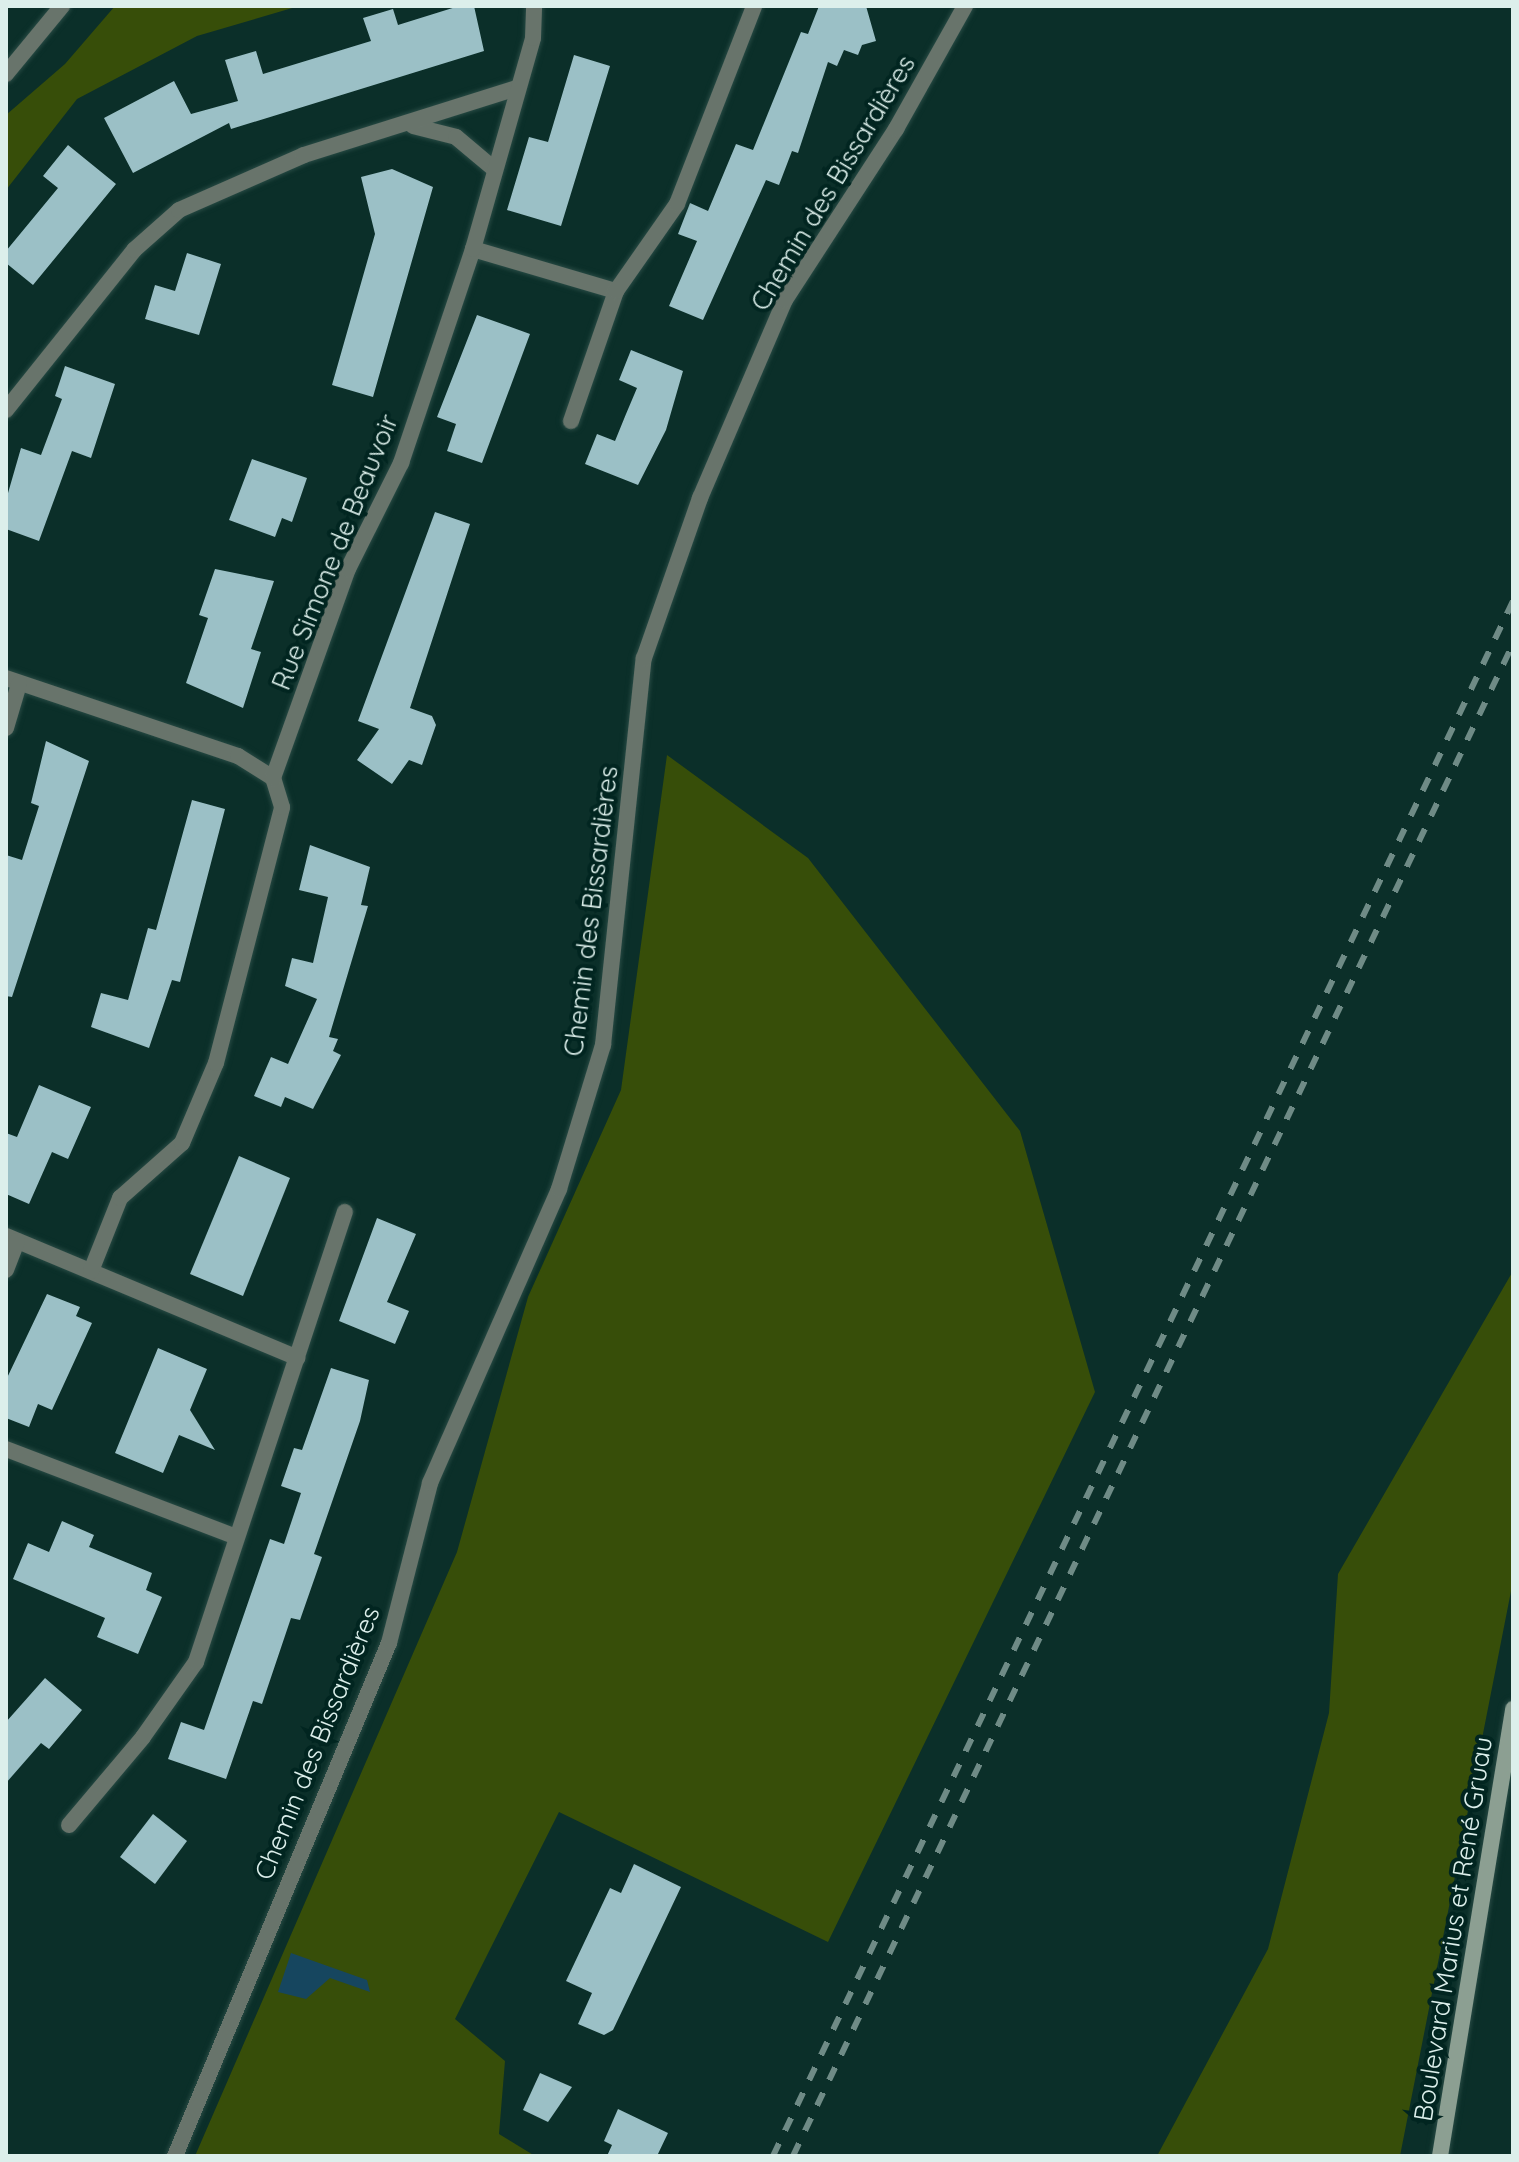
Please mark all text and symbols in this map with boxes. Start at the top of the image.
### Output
street label: Chemin des Bissardières [744,50,922,316]
street label: Rue Simone de Beauvoir [265,410,405,694]
street label: Chemin des Bissardières [558,764,624,1058]
street label: Chemin des Bissardières [248,1602,386,1884]
street label: Boulevard Marius et René Gruau [1407,1734,1499,2124]

